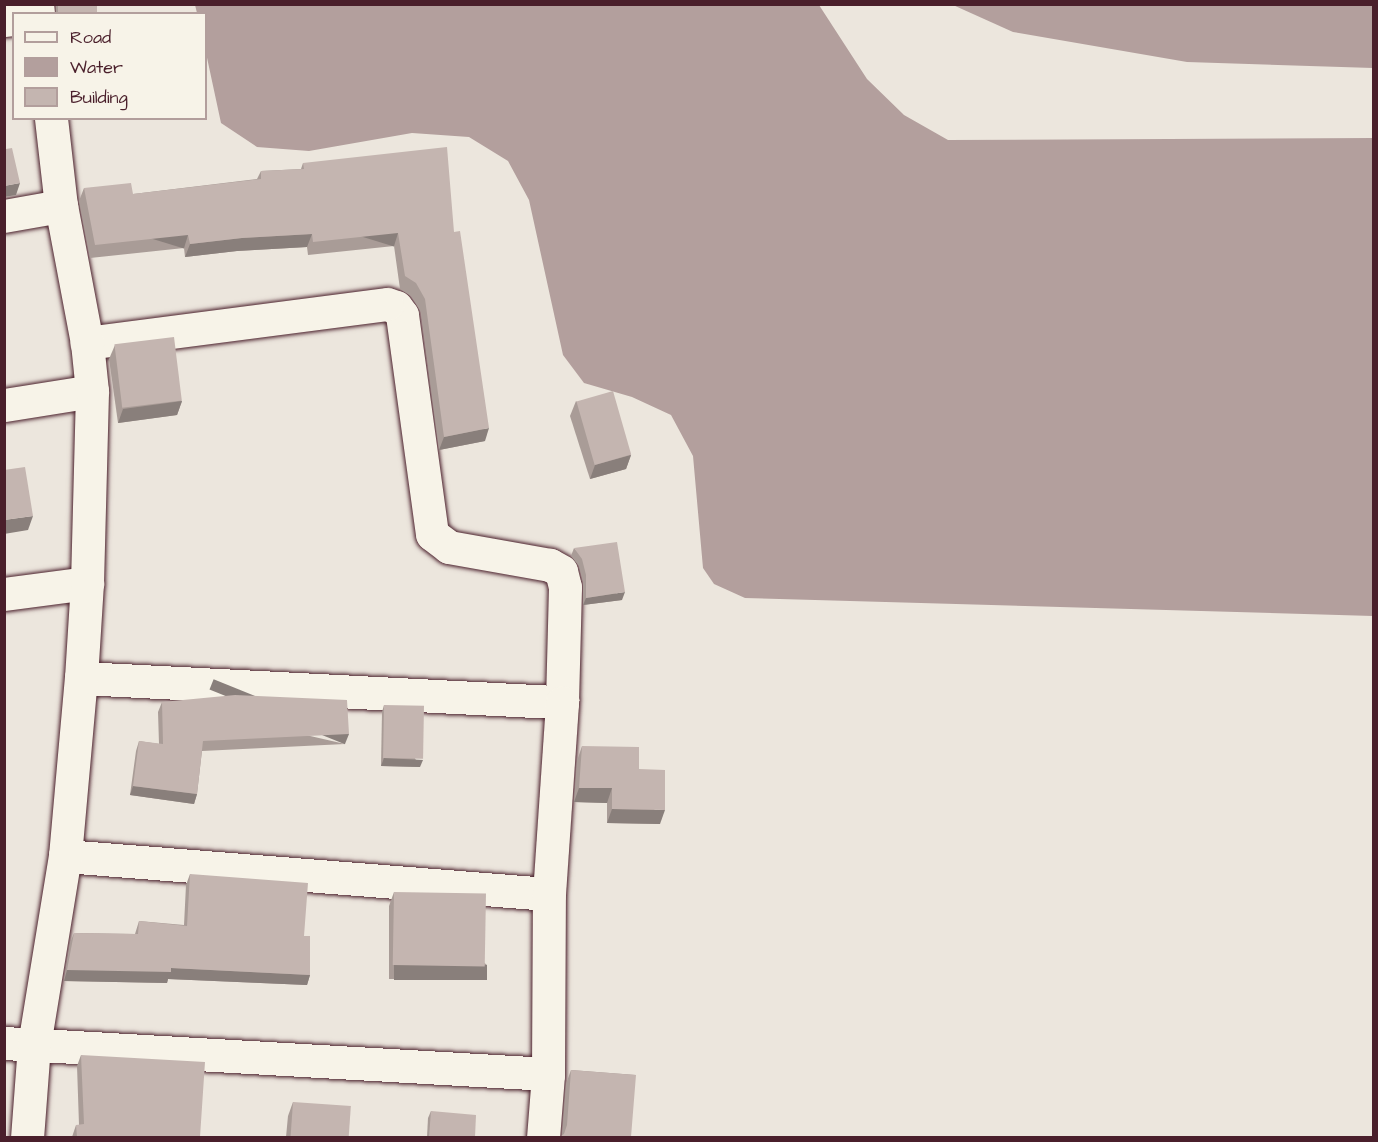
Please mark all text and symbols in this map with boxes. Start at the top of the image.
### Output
legend [12,12,207,120]
text: Road [70,25,111,50]
text: Water [70,55,123,80]
text: Building [70,85,128,110]

